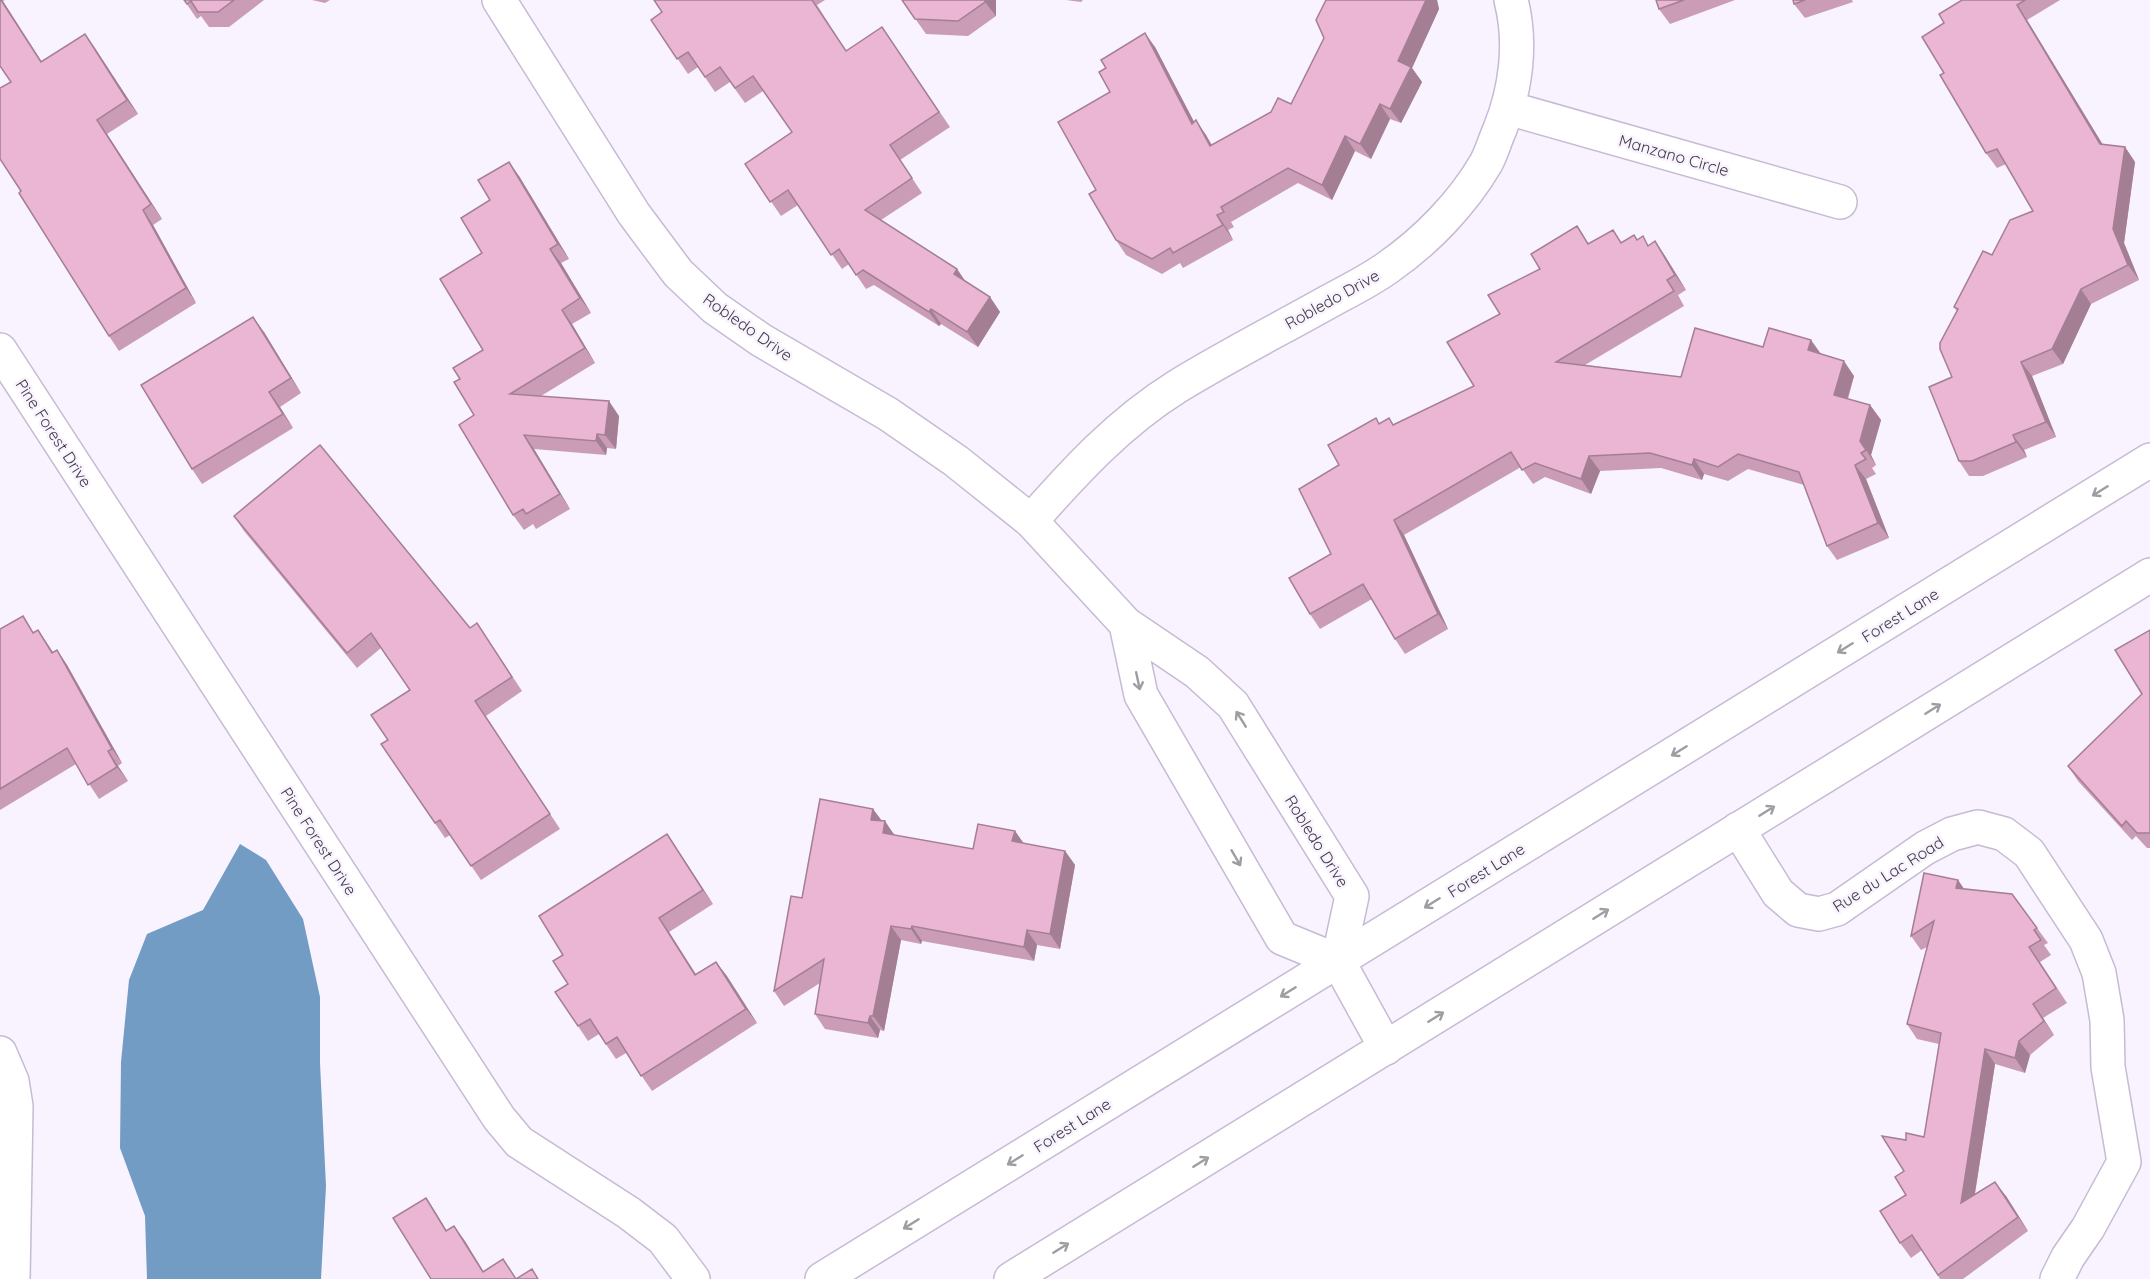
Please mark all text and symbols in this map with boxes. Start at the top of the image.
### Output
street label: Manzano Circle [1617,130,1731,180]
street label: Robledo Drive [1281,265,1383,333]
street label: Robledo Drive [699,289,797,365]
street label: Pine Forest Drive [12,375,96,491]
one-way arrow [2092,485,2109,497]
street label: Forest Lane [1858,583,1942,647]
one-way arrow [1837,643,1854,655]
one-way arrow [1133,671,1144,690]
one-way arrow [1924,702,1941,714]
one-way arrow [1235,711,1247,728]
one-way arrow [1671,745,1688,757]
street label: Pine Forest Drive [277,783,361,899]
street label: Robledo Drive [1281,791,1353,891]
one-way arrow [1758,805,1775,817]
street label: Rue du Lac Road [1829,832,1947,916]
street label: Forest Lane [1444,838,1528,902]
one-way arrow [1230,849,1242,866]
one-way arrow [1424,898,1441,910]
one-way arrow [1592,908,1609,920]
one-way arrow [1280,986,1297,998]
one-way arrow [1427,1011,1444,1023]
street label: Forest Lane [1030,1093,1114,1157]
one-way arrow [1007,1155,1024,1167]
one-way arrow [1192,1155,1209,1167]
one-way arrow [903,1218,920,1230]
one-way arrow [1052,1242,1069,1254]

